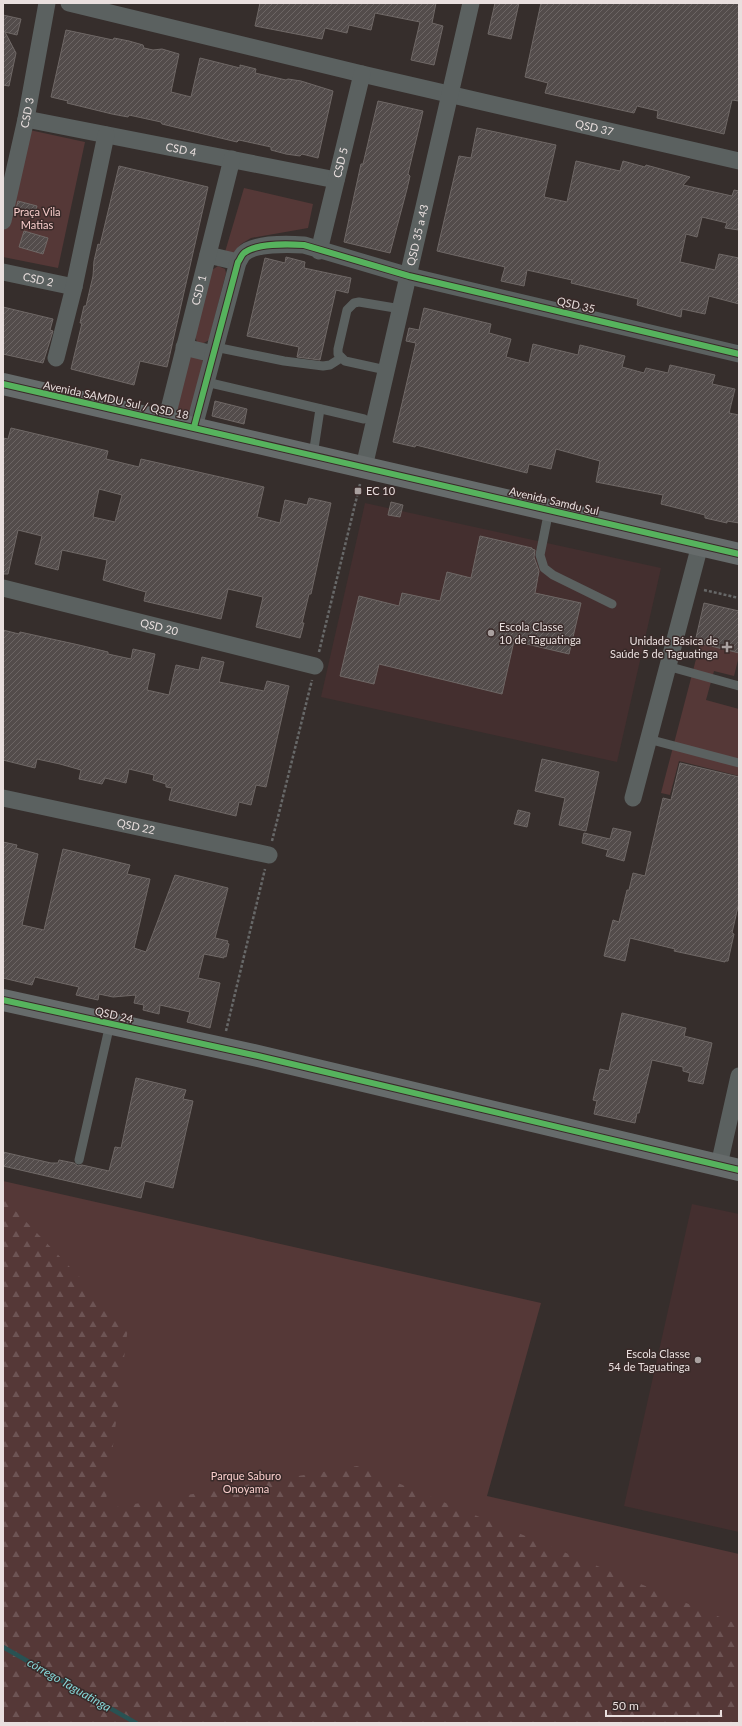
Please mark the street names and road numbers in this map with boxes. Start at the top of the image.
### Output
street label: CSD 3 [17,96,36,129]
street label: QSD 37 [574,116,615,138]
street label: CSD 4 [165,140,198,158]
street label: CSD 5 [330,146,350,179]
street label: QSD 35 a 43 [404,203,430,267]
street label: CSD 2 [22,269,55,289]
street label: CSD 1 [188,273,209,307]
street label: QSD 35 [556,294,596,315]
street label: Avenida SAMDU Sul / QSD 18 [42,378,190,421]
street label: Avenida Samdu Sul [508,484,600,517]
street label: QSD 20 [139,616,180,638]
street label: QSD 22 [116,816,156,836]
street label: QSD 24 [94,1004,135,1025]

